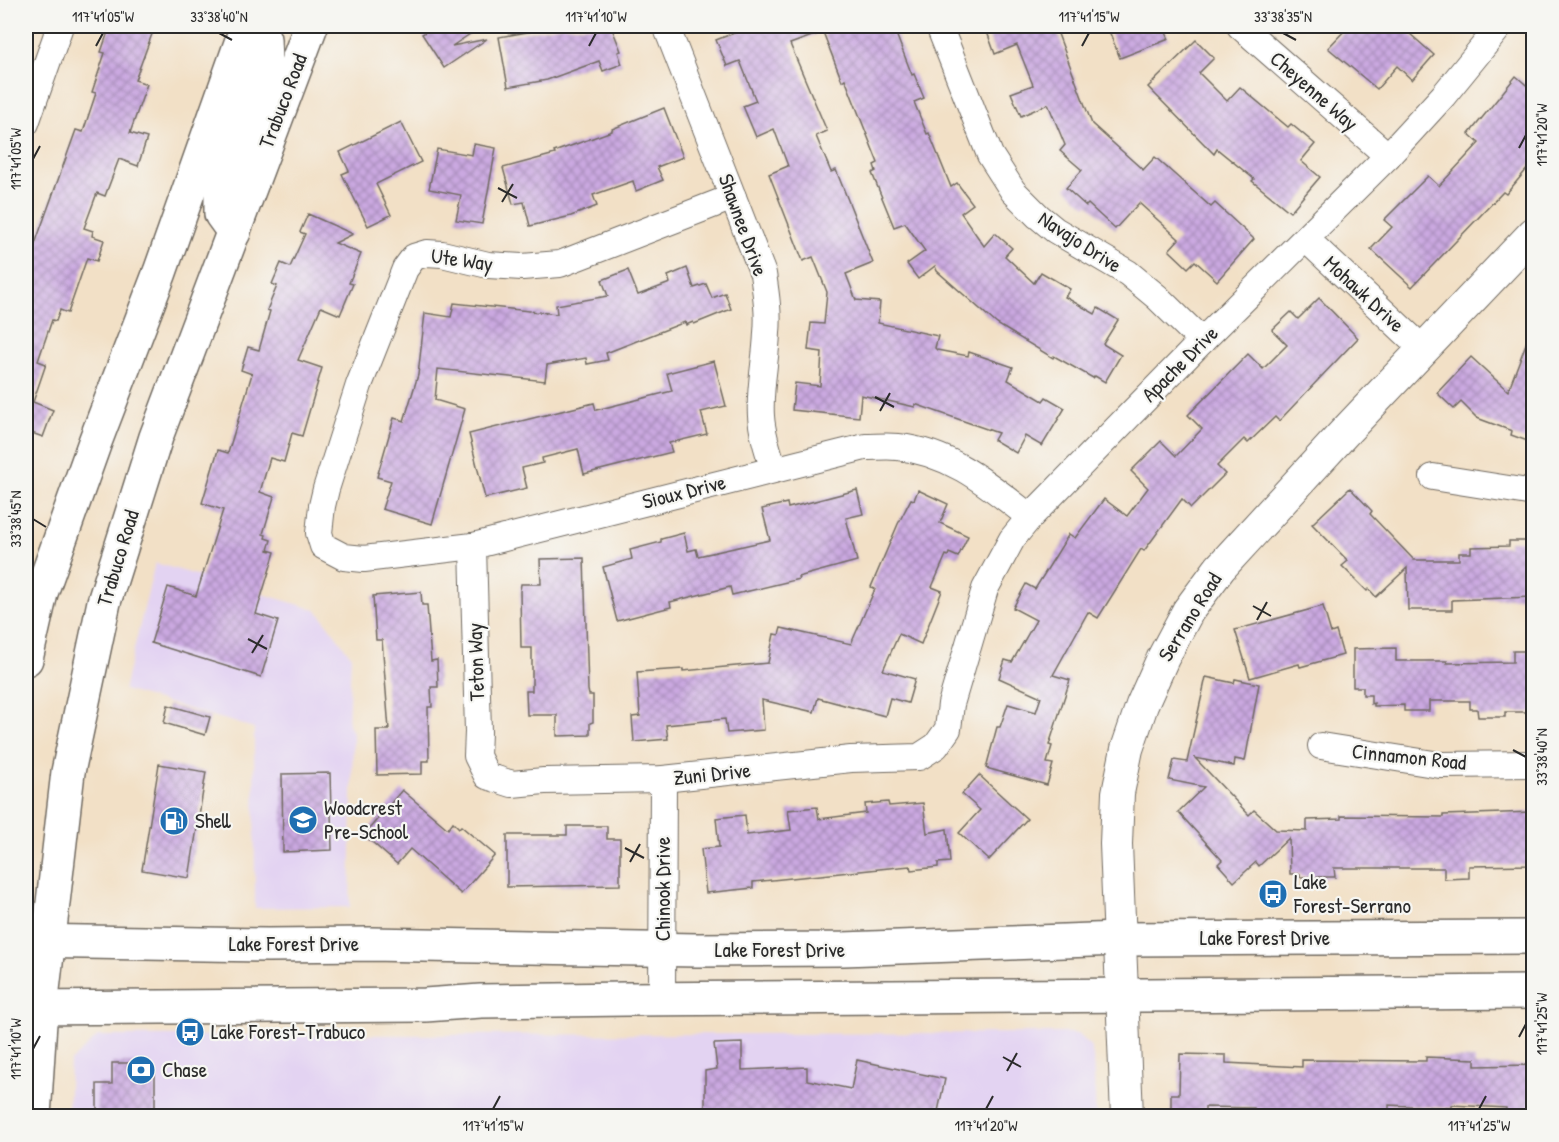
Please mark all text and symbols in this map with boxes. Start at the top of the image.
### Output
text: 117°41'05"W [72,6,135,27]
text: 33°38'40"N [190,6,248,27]
text: 117°41'10"W [565,6,627,27]
text: 117°41'15"W [1059,6,1120,27]
text: 33°38'35"N [1254,6,1312,27]
street label: Cheyenne Way [1264,44,1365,137]
street label: Trabuco Road [251,49,314,152]
text: 117°41'20"W [1531,103,1552,166]
text: 117°41'05"W [5,127,26,190]
street label: Shawnee Drive [712,170,775,280]
street label: Navajo Drive [1033,204,1128,279]
street label: Ute Way [429,241,495,278]
street label: Mohawk Drive [1318,249,1411,339]
street label: Apache Drive [1135,319,1224,408]
street label: Sioux Drive [639,467,729,516]
text: 33°38'45"N [5,490,26,548]
street label: Trabuco Road [89,506,146,609]
street label: Serrano Road [1151,567,1228,667]
street label: Teton Way [460,622,491,702]
text: 33°38'40"N [1531,728,1552,786]
street label: Cinnamon Road [1350,736,1468,777]
street label: Zuni Drive [672,755,752,792]
place label: Woodcrest Pre-School [324,793,409,846]
school or university icon: Woodcrest Pre-School [287,804,319,836]
fuel station icon: Shell [158,805,190,837]
place label: Shell [195,806,232,835]
street label: Chinook Drive [648,837,677,941]
place label: Lake Forest-Serrano [1293,867,1411,920]
bus stop icon: Lake Forest-Serrano [1257,878,1289,910]
street label: Lake Forest Drive [1200,923,1330,952]
street label: Lake Forest Drive [229,929,359,958]
street label: Lake Forest Drive [715,935,845,964]
text: 117°41'25"W [1531,992,1552,1055]
bus stop icon: Lake Forest-Trabuco [174,1016,206,1048]
place label: Lake Forest-Trabuco [211,1017,365,1046]
text: 117°41'10"W [5,1018,26,1080]
bank icon: Chase [125,1054,157,1086]
place label: Chase [162,1055,207,1084]
text: 117°41'15"W [463,1115,524,1136]
text: 117°41'20"W [955,1115,1018,1136]
text: 117°41'25"W [1448,1115,1511,1136]

